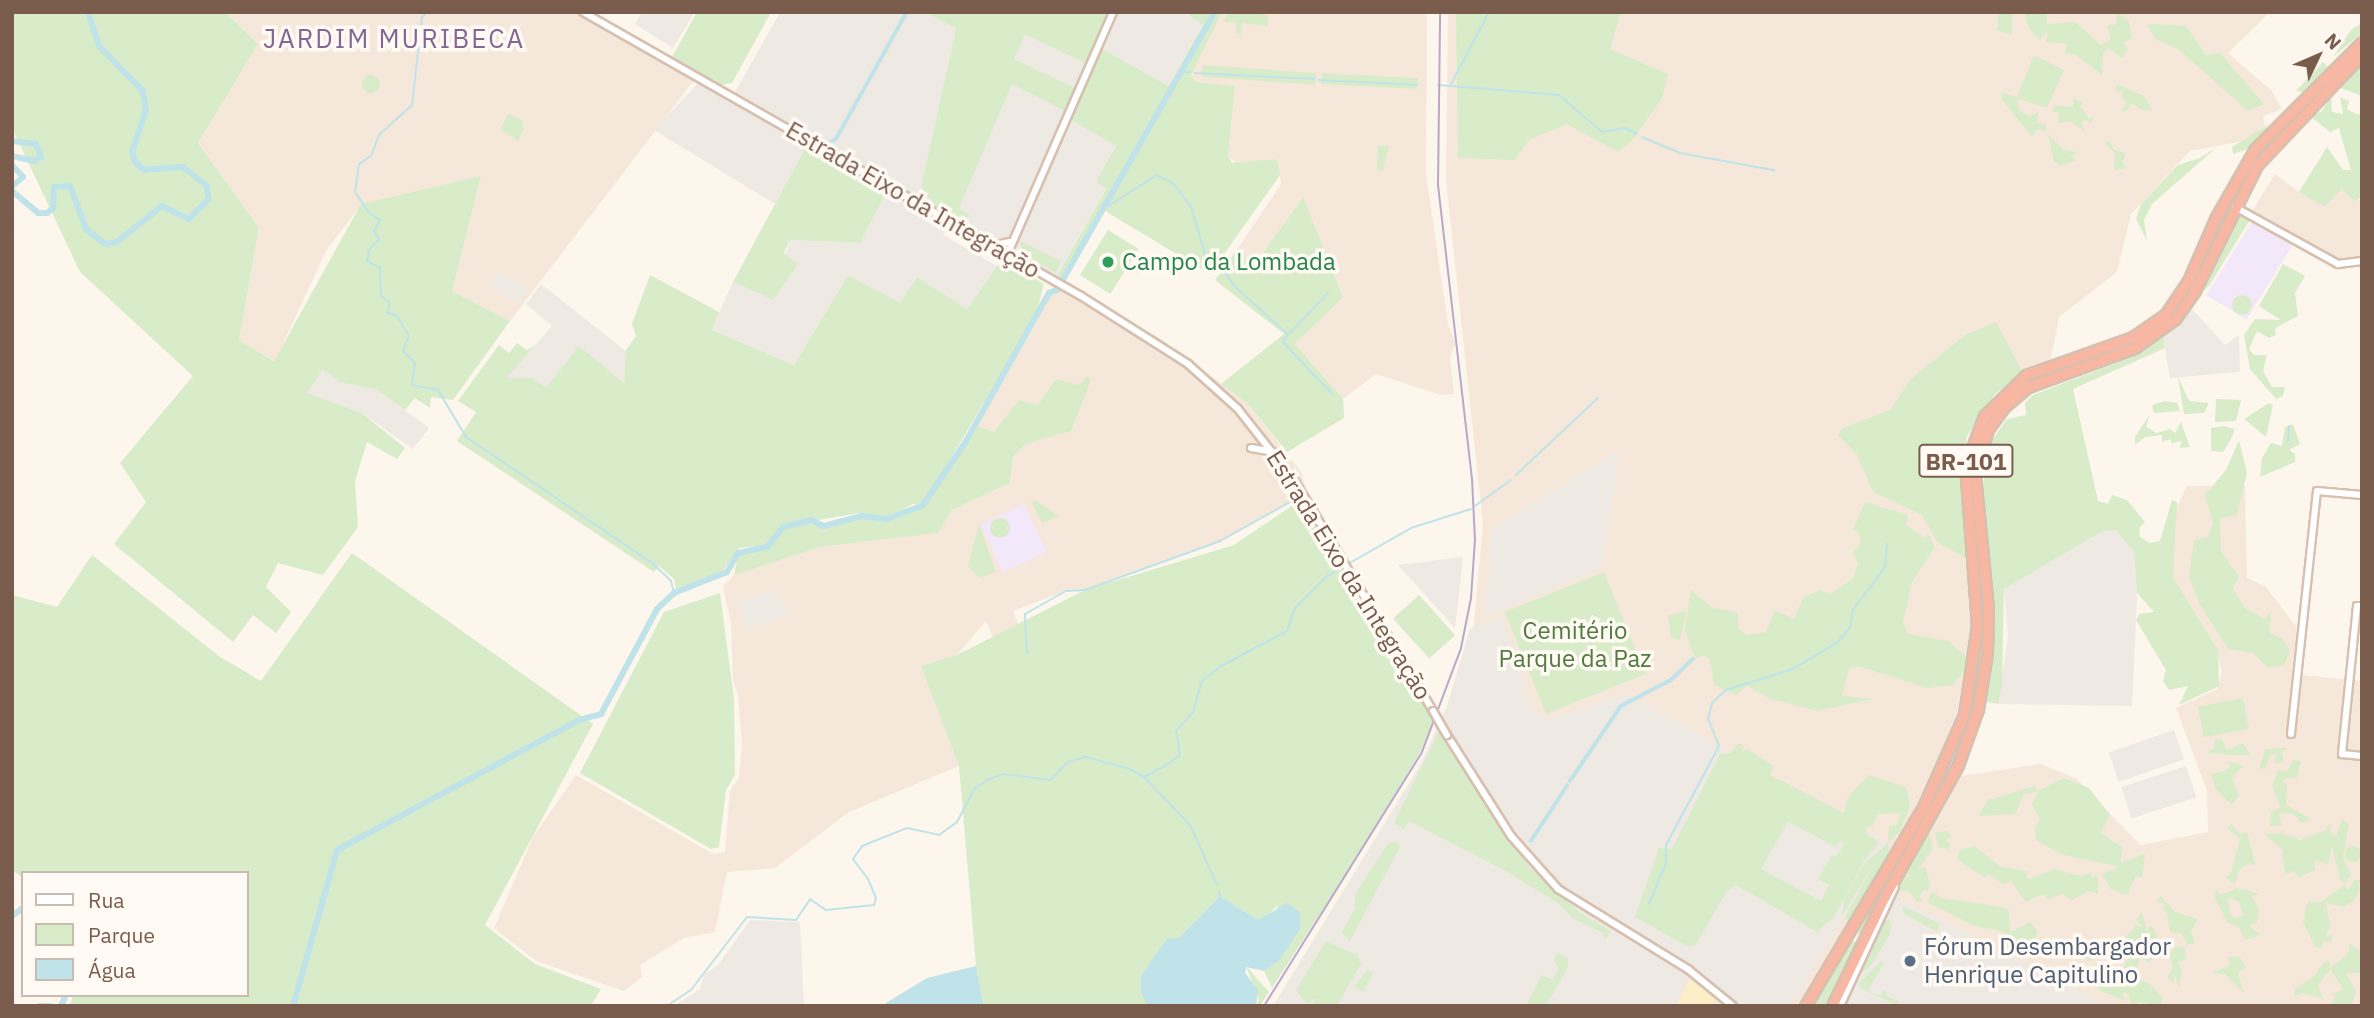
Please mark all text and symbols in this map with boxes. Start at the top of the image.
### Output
north arrow [2283,21,2353,91]
district label: JARDIM MURIBECA [265,23,523,55]
text: N [2320,28,2347,55]
street label: Estrada Eixo da Integração [781,115,1045,285]
place label: Campo da Lombada [1122,248,1336,276]
marker: Campo da Lombada [1100,254,1116,270]
road number: BR-101 [1917,442,2015,481]
street label: Estrada Eixo da Integração [1260,445,1438,705]
park label: Cemitério Parque da Paz [1499,617,1651,673]
legend [21,871,248,997]
text: Rua [88,886,125,914]
text: Parque [88,921,155,949]
place label: Fórum Desembargador Henrique Capitulino [1924,933,2171,989]
marker: Fórum Desembargador Henrique Capitulino [1902,953,1918,969]
text: Água [88,956,136,984]

